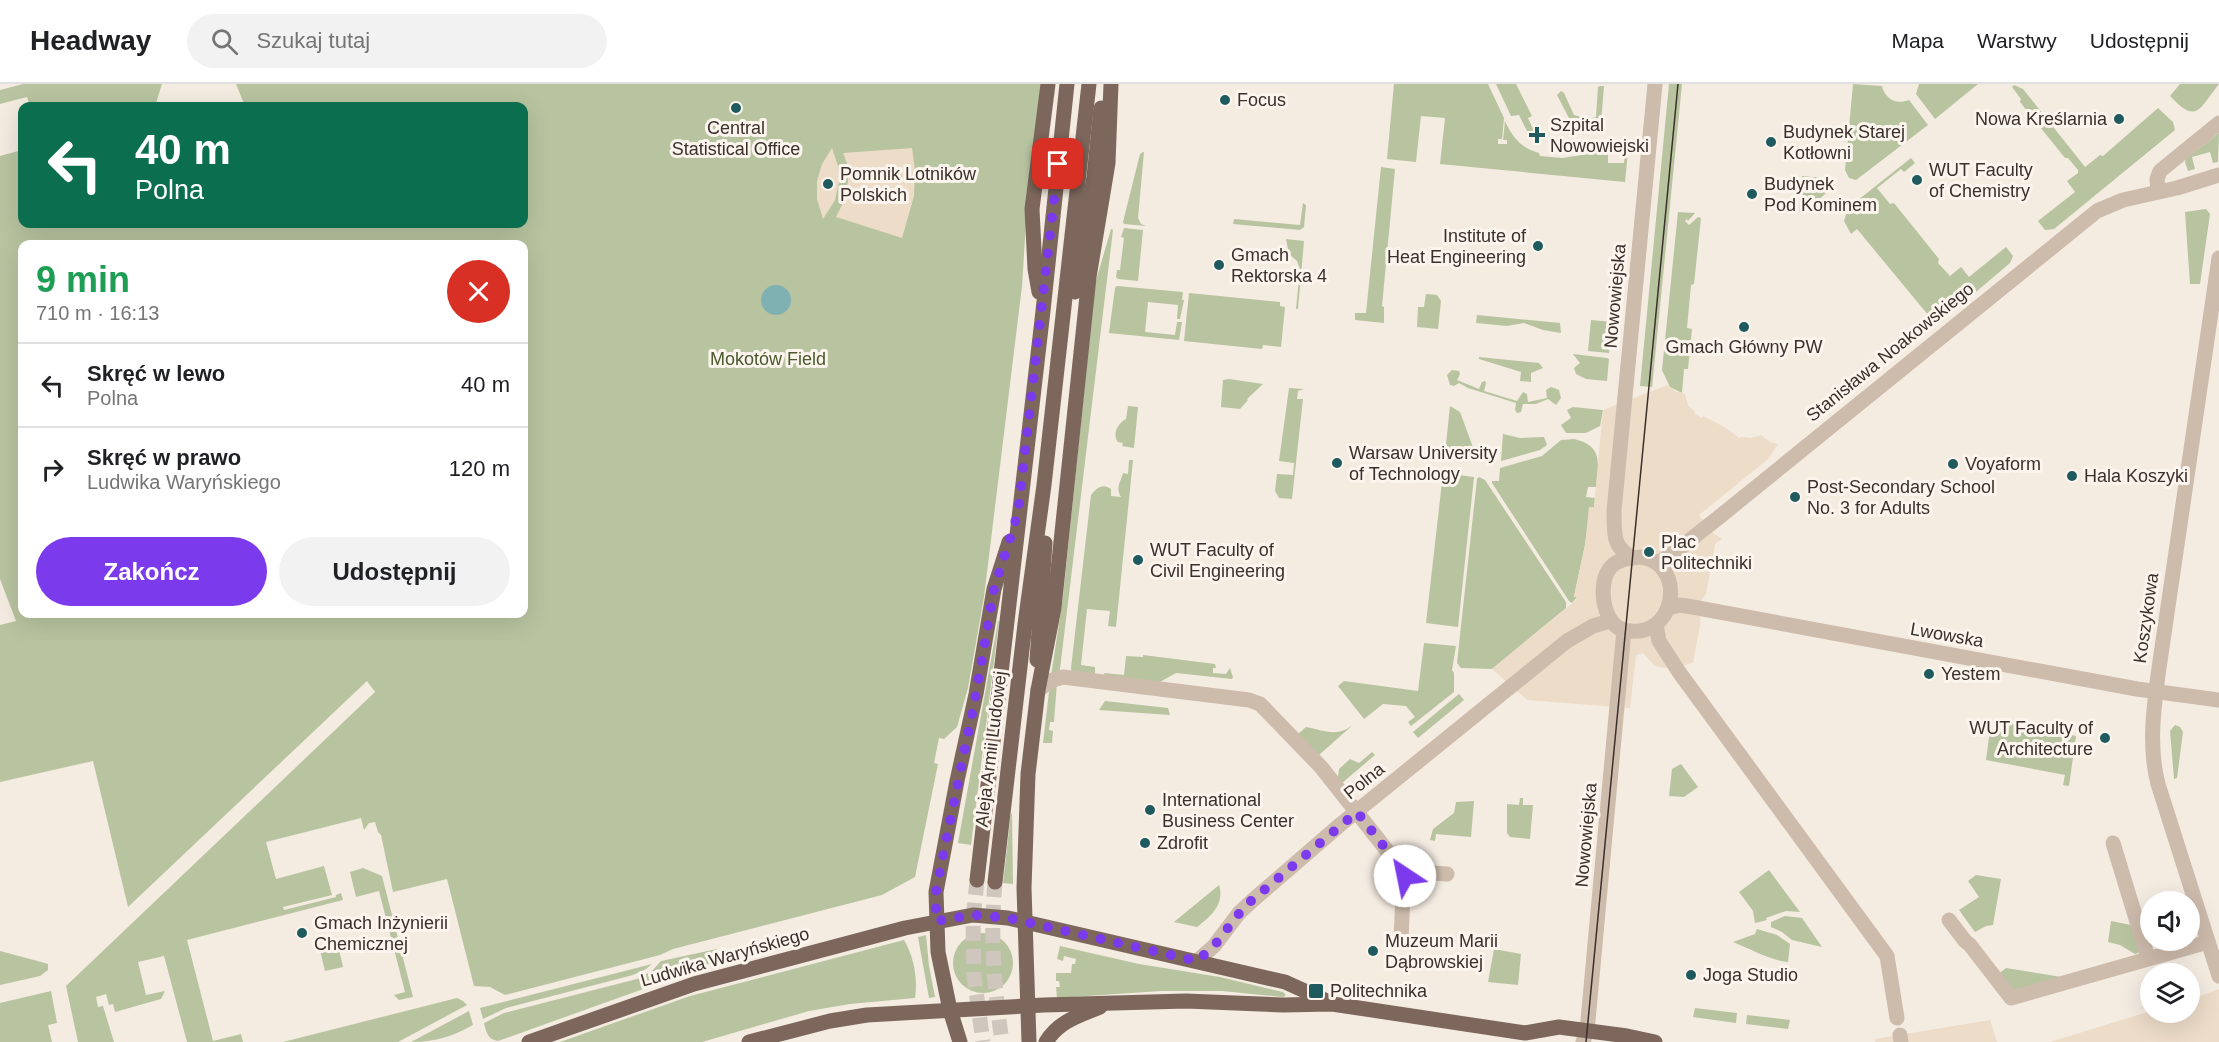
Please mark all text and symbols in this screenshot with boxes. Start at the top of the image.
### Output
search box [187,14,607,68]
text: Headway [30,25,151,56]
icon: search [208,25,241,58]
text: Szukaj tutaj [256,28,370,53]
text: Mapa [1892,29,1944,52]
text: Warstwy [1977,29,2057,52]
text: Udostępnij [2090,29,2189,52]
place label: Focus [1237,90,1286,110]
marker: Focus [1218,93,1232,107]
marker: Central Statistical Office [729,101,743,115]
place label: Nowa Kreślarnia [1975,109,2108,129]
marker: Nowa Kreślarnia [2112,112,2126,126]
place label: Szpital Nowowiejski [1550,115,1649,156]
place label: Central Statistical Office [672,118,800,159]
place label: Budynek Starej Kotłowni [1783,122,1905,163]
icon: left [36,126,114,204]
text: 40 m [135,126,231,173]
marker: Szpital Nowowiejski [1528,126,1546,144]
marker: Budynek Starej Kotłowni [1764,135,1778,149]
pin [1032,138,1083,189]
icon: arrive [1041,147,1074,180]
place label: WUT Faculty of Chemistry [1929,160,2033,201]
place label: Pomnik Lotników Polskich [840,164,977,205]
marker: WUT Faculty of Chemistry [1910,173,1924,187]
place label: Budynek Pod Kominem [1764,174,1877,215]
text: Polna [135,175,204,205]
marker: Pomnik Lotników Polskich [821,177,835,191]
marker: Budynek Pod Kominem [1745,187,1759,201]
place label: Institute of Heat Engineering [1387,226,1527,267]
marker: Institute of Heat Engineering [1531,239,1545,253]
street label: Nowowiejska [1600,242,1630,349]
place label: Gmach Rektorska 4 [1231,245,1327,286]
marker: Gmach Rektorska 4 [1212,258,1226,272]
text: 9 min [36,259,130,300]
button: close [447,260,510,323]
street label: Stanisława Noakowskiego [1802,278,1978,426]
text: 710 m · 16:13 [36,302,159,324]
marker: Gmach Główny PW [1737,320,1751,334]
place label: Gmach Główny PW [1665,337,1823,357]
park label: Mokotów Field [710,349,826,369]
text: Skręć w lewo [87,361,225,386]
icon: left [36,369,69,402]
text: 40 m [461,372,510,397]
text: Polna [87,387,138,409]
place label: Warsaw University of Technology [1349,443,1497,484]
text: Skręć w prawo [87,445,241,470]
icon: right [36,453,69,486]
place label: Voyaform [1965,454,2041,474]
text: 120 m [449,456,510,481]
marker: Warsaw University of Technology [1330,456,1344,470]
marker: Voyaform [1946,457,1960,471]
place label: Hala Koszyki [2084,466,2188,486]
marker: Hala Koszyki [2065,469,2079,483]
text: Ludwika Waryńskiego [87,471,281,493]
place label: Post-Secondary School No. 3 for Adults [1807,477,1995,518]
marker: Post-Secondary School No. 3 for Adults [1788,490,1802,504]
place label: Plac Politechniki [1661,532,1752,573]
button: Zakończ [36,537,267,606]
button: Udostępnij [279,537,510,606]
place label: WUT Faculty of Civil Engineering [1150,540,1285,581]
marker: Plac Politechniki [1642,545,1656,559]
marker: WUT Faculty of Civil Engineering [1131,553,1145,567]
street label: Koszykowa [2130,571,2162,664]
street label: Lwowska [1909,619,1986,651]
place label: Yestem [1941,664,2000,684]
marker: Yestem [1922,667,1936,681]
street label: Aleja Armii Ludowej [972,670,1010,828]
place label: WUT Faculty of Architecture [1969,718,2094,759]
marker: WUT Faculty of Architecture [2098,731,2112,745]
street label: Polna [1340,758,1389,803]
street label: Nowowiejska [1571,781,1601,888]
place label: International Business Center [1162,790,1294,831]
marker: International Business Center [1143,803,1157,817]
place label: Zdrofit [1157,833,1208,853]
marker: Zdrofit [1138,836,1152,850]
position arrow [1373,844,1437,908]
map controls [2140,891,2200,1023]
button: sound [2140,891,2200,951]
place label: Gmach Inżynierii Chemicznej [314,913,448,954]
street label: Ludwika Waryńskiego [638,923,812,991]
marker: Gmach Inżynierii Chemicznej [295,926,309,940]
place label: Muzeum Marii Dąbrowskiej [1385,931,1498,972]
marker: Muzeum Marii Dąbrowskiej [1366,944,1380,958]
button: layers [2140,963,2200,1023]
place label: Joga Studio [1703,965,1798,985]
marker: Joga Studio [1684,968,1698,982]
place label: Politechnika [1330,981,1428,1001]
marker: Politechnika [1307,982,1325,1000]

